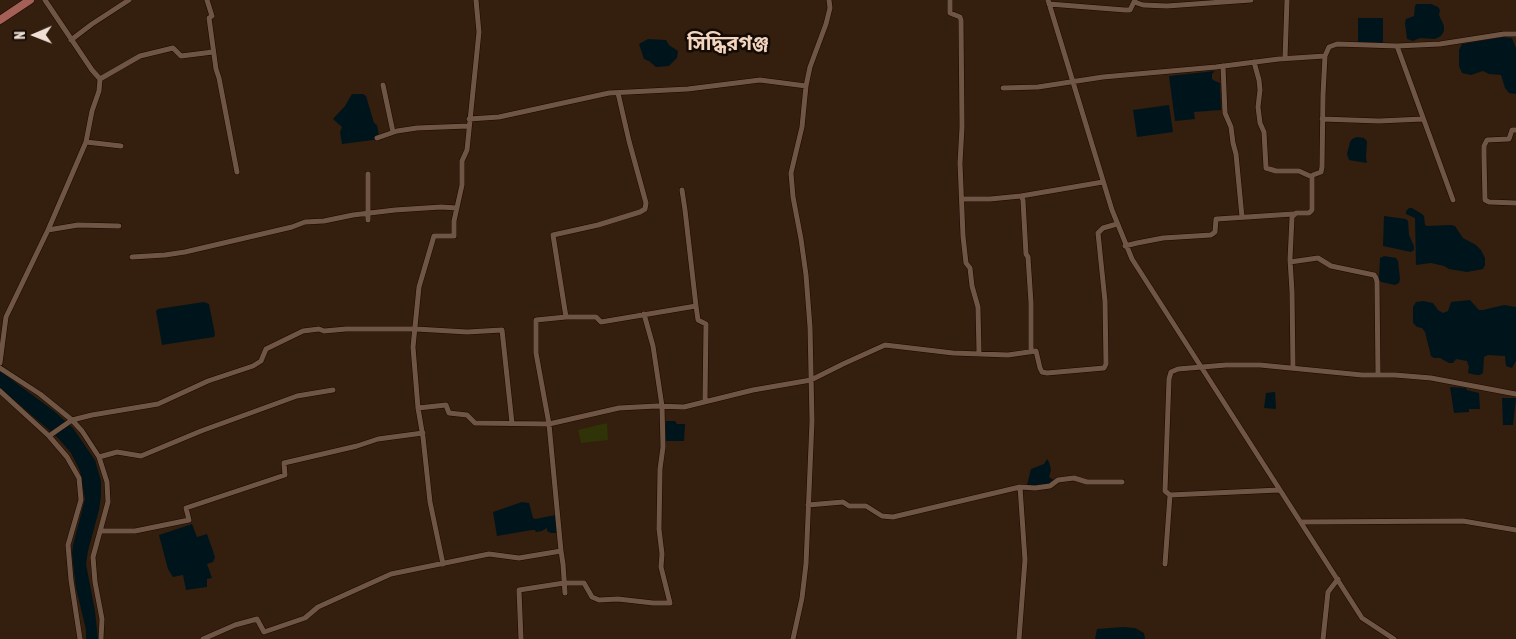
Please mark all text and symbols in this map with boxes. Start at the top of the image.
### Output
north arrow [10,10,60,60]
text: N [12,31,28,40]
district label: সিদ্ধিরগঞ্জ [687,32,769,56]

